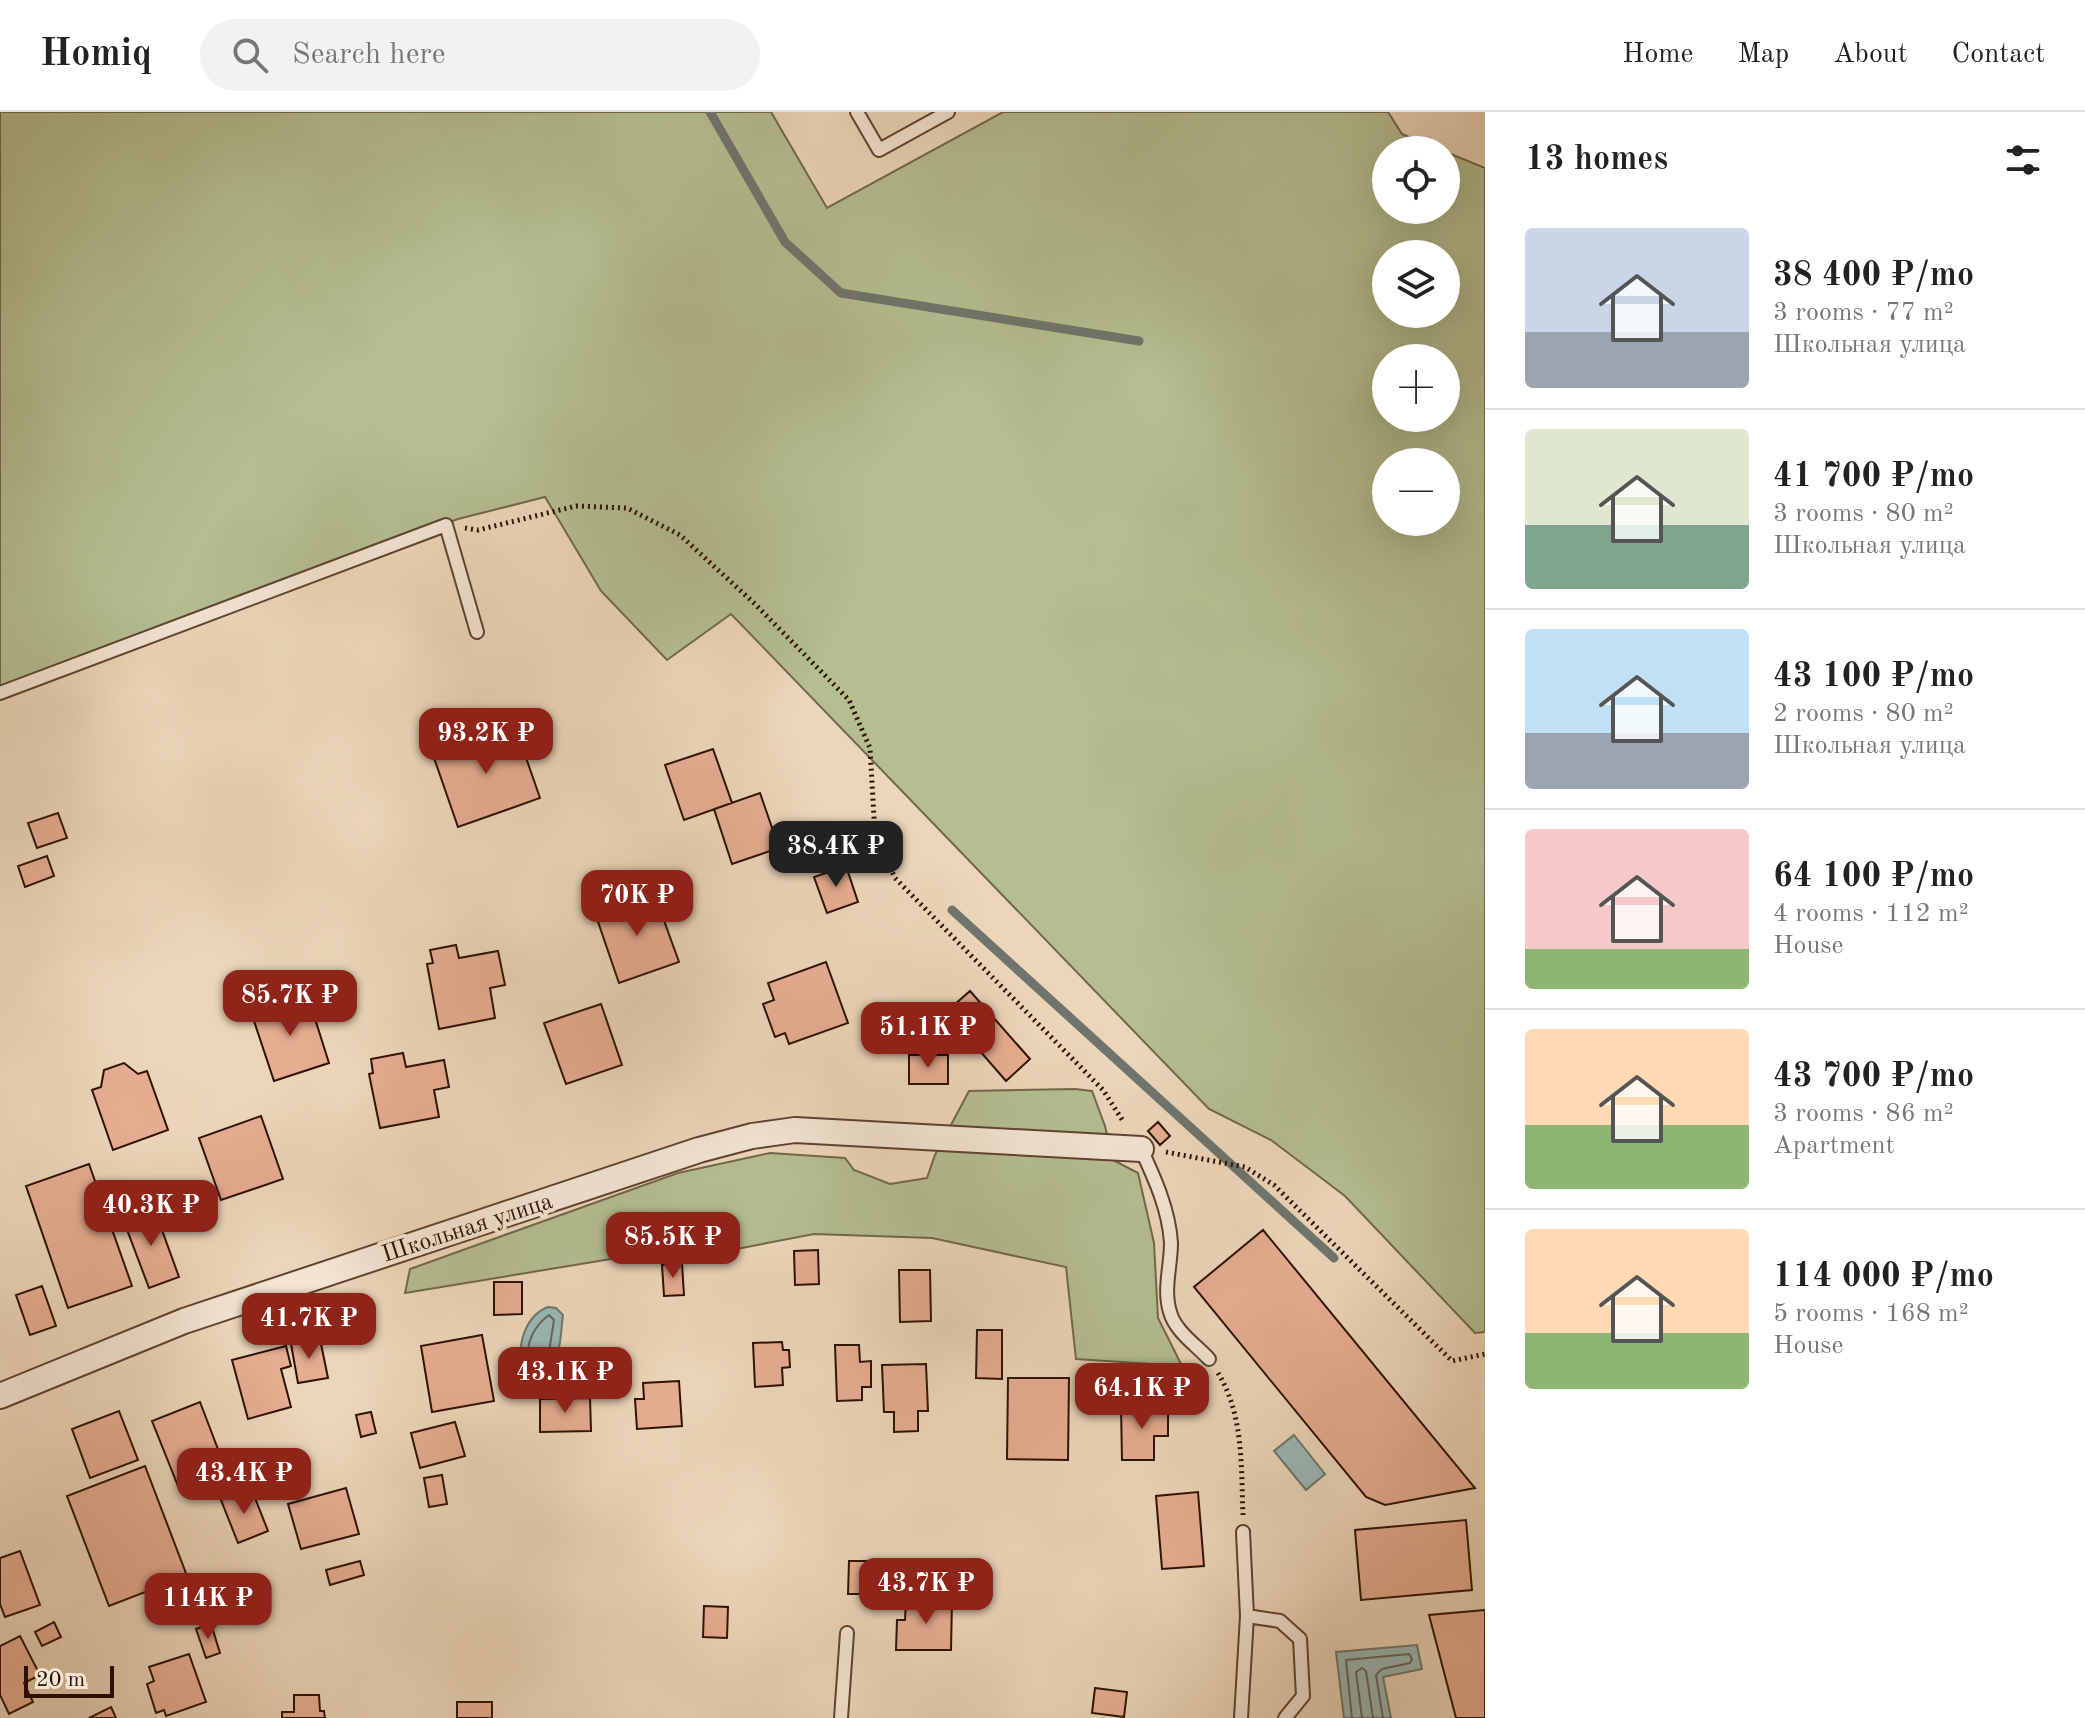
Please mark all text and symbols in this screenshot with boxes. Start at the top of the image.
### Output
search box [200,19,760,91]
icon: search [228,33,272,77]
text: Homiq [40,36,152,74]
text: Search here [292,40,446,70]
text: Home [1622,41,1693,69]
text: Map [1737,41,1789,69]
text: About [1833,41,1908,69]
text: Contact [1952,41,2045,69]
map controls [1372,136,1460,536]
button: locate [1372,136,1460,224]
icon: filters [2001,138,2045,182]
text: 13 homes [1525,143,1668,177]
button: layers [1372,240,1460,328]
text: 38 400 ₽/mo [1773,259,1974,293]
icon: home [1589,260,1685,356]
text: 3 rooms · 77 m² [1773,300,1954,326]
text: Школьная улица [1773,332,1966,358]
button: + [1372,344,1460,432]
button: − [1372,448,1460,536]
text: 41 700 ₽/mo [1773,460,1974,494]
icon: home [1589,461,1685,557]
text: 3 rooms · 80 m² [1773,501,1954,527]
text: Школьная улица [1773,533,1966,559]
text: 43 100 ₽/mo [1773,660,1974,694]
icon: home [1589,661,1685,757]
text: 2 rooms · 80 m² [1773,701,1954,727]
pin: 93.2K ₽ [412,708,560,776]
text: 93.2K ₽ [437,721,535,747]
text: Школьная улица [1773,733,1966,759]
pin: 38.4K ₽ [762,821,910,889]
text: 38.4K ₽ [787,834,885,860]
text: 64 100 ₽/mo [1773,860,1974,894]
icon: home [1589,861,1685,957]
pin: 70K ₽ [581,870,693,938]
text: 70K ₽ [599,883,675,909]
text: 4 rooms · 112 m² [1773,901,1969,927]
text: House [1773,933,1844,959]
pin: 85.7K ₽ [216,970,364,1038]
text: 85.7K ₽ [241,983,339,1009]
pin: 51.1K ₽ [854,1002,1002,1070]
text: 51.1K ₽ [879,1015,977,1041]
text: 43 700 ₽/mo [1773,1060,1974,1094]
icon: home [1589,1061,1685,1157]
text: 3 rooms · 86 m² [1773,1101,1954,1127]
text: Apartment [1773,1133,1895,1159]
pin: 40.3K ₽ [77,1180,225,1248]
street label: Школьная улица [379,1190,556,1268]
text: 40.3K ₽ [102,1193,200,1219]
pin: 85.5K ₽ [599,1212,747,1280]
text: 85.5K ₽ [624,1225,722,1251]
text: 114 000 ₽/mo [1773,1260,1994,1294]
icon: home [1589,1261,1685,1357]
pin: 41.7K ₽ [235,1293,383,1361]
text: 5 rooms · 168 m² [1773,1301,1969,1327]
text: 41.7K ₽ [260,1306,358,1332]
text: House [1773,1333,1844,1359]
pin: 43.1K ₽ [491,1347,639,1415]
text: 43.1K ₽ [516,1360,614,1386]
pin: 64.1K ₽ [1068,1363,1216,1431]
text: 64.1K ₽ [1093,1376,1191,1402]
pin: 43.4K ₽ [170,1448,318,1516]
text: 43.4K ₽ [195,1461,293,1487]
pin: 43.7K ₽ [852,1558,1000,1626]
text: 43.7K ₽ [877,1571,975,1597]
pin: 114K ₽ [143,1573,273,1641]
text: 114K ₽ [163,1586,253,1612]
scale bar [24,1662,114,1698]
text: 20 m [36,1669,85,1691]

